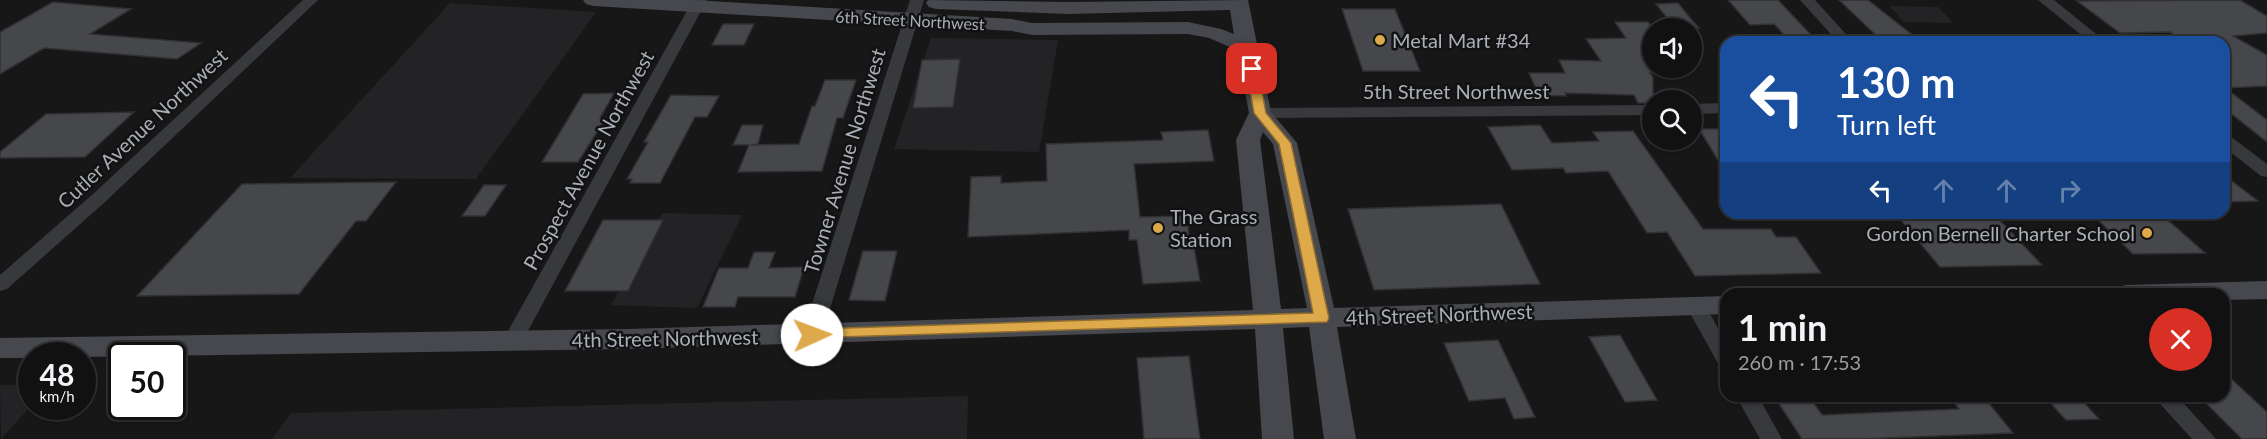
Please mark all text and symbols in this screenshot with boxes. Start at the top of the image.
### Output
street label: 6th Street Northwest [835,7,985,33]
map controls [1642,18,1702,150]
button: sound [1642,18,1702,78]
place label: Metal Mart #34 [1392,28,1531,52]
marker: Metal Mart #34 [1373,33,1387,47]
street label: Cutler Avenue Northwest [52,43,232,213]
pin [1226,43,1277,94]
street label: Towner Avenue Northwest [798,45,890,277]
street label: Prospect Avenue Northwest [518,46,658,274]
icon: arrive [1235,52,1268,85]
text: 130 m [1837,57,1955,107]
icon: left [1738,60,1816,138]
street label: 5th Street Northwest [1363,79,1549,103]
button: search [1642,90,1702,150]
text: Turn left [1837,108,1936,141]
icon: left [1864,174,1897,207]
icon: ahead [1927,174,1960,207]
icon: ahead [1990,174,2023,207]
icon: right [2053,174,2086,207]
place label: The Grass Station [1170,204,1257,251]
marker: The Grass Station [1151,221,1165,235]
place label: Gordon Bernell Charter School [1866,221,2135,245]
marker: Gordon Bernell Charter School [2140,226,2154,240]
street label: 4th Street Northwest [1345,299,1533,329]
position arrow [780,303,844,367]
text: 1 min [1738,305,1827,349]
button: close [2149,308,2212,371]
street label: 4th Street Northwest [571,324,759,352]
speed limit sign: 50 [108,342,186,420]
text: 260 m · 17:53 [1738,350,1861,374]
text: 48 [40,356,74,392]
text: km/h [39,387,75,405]

